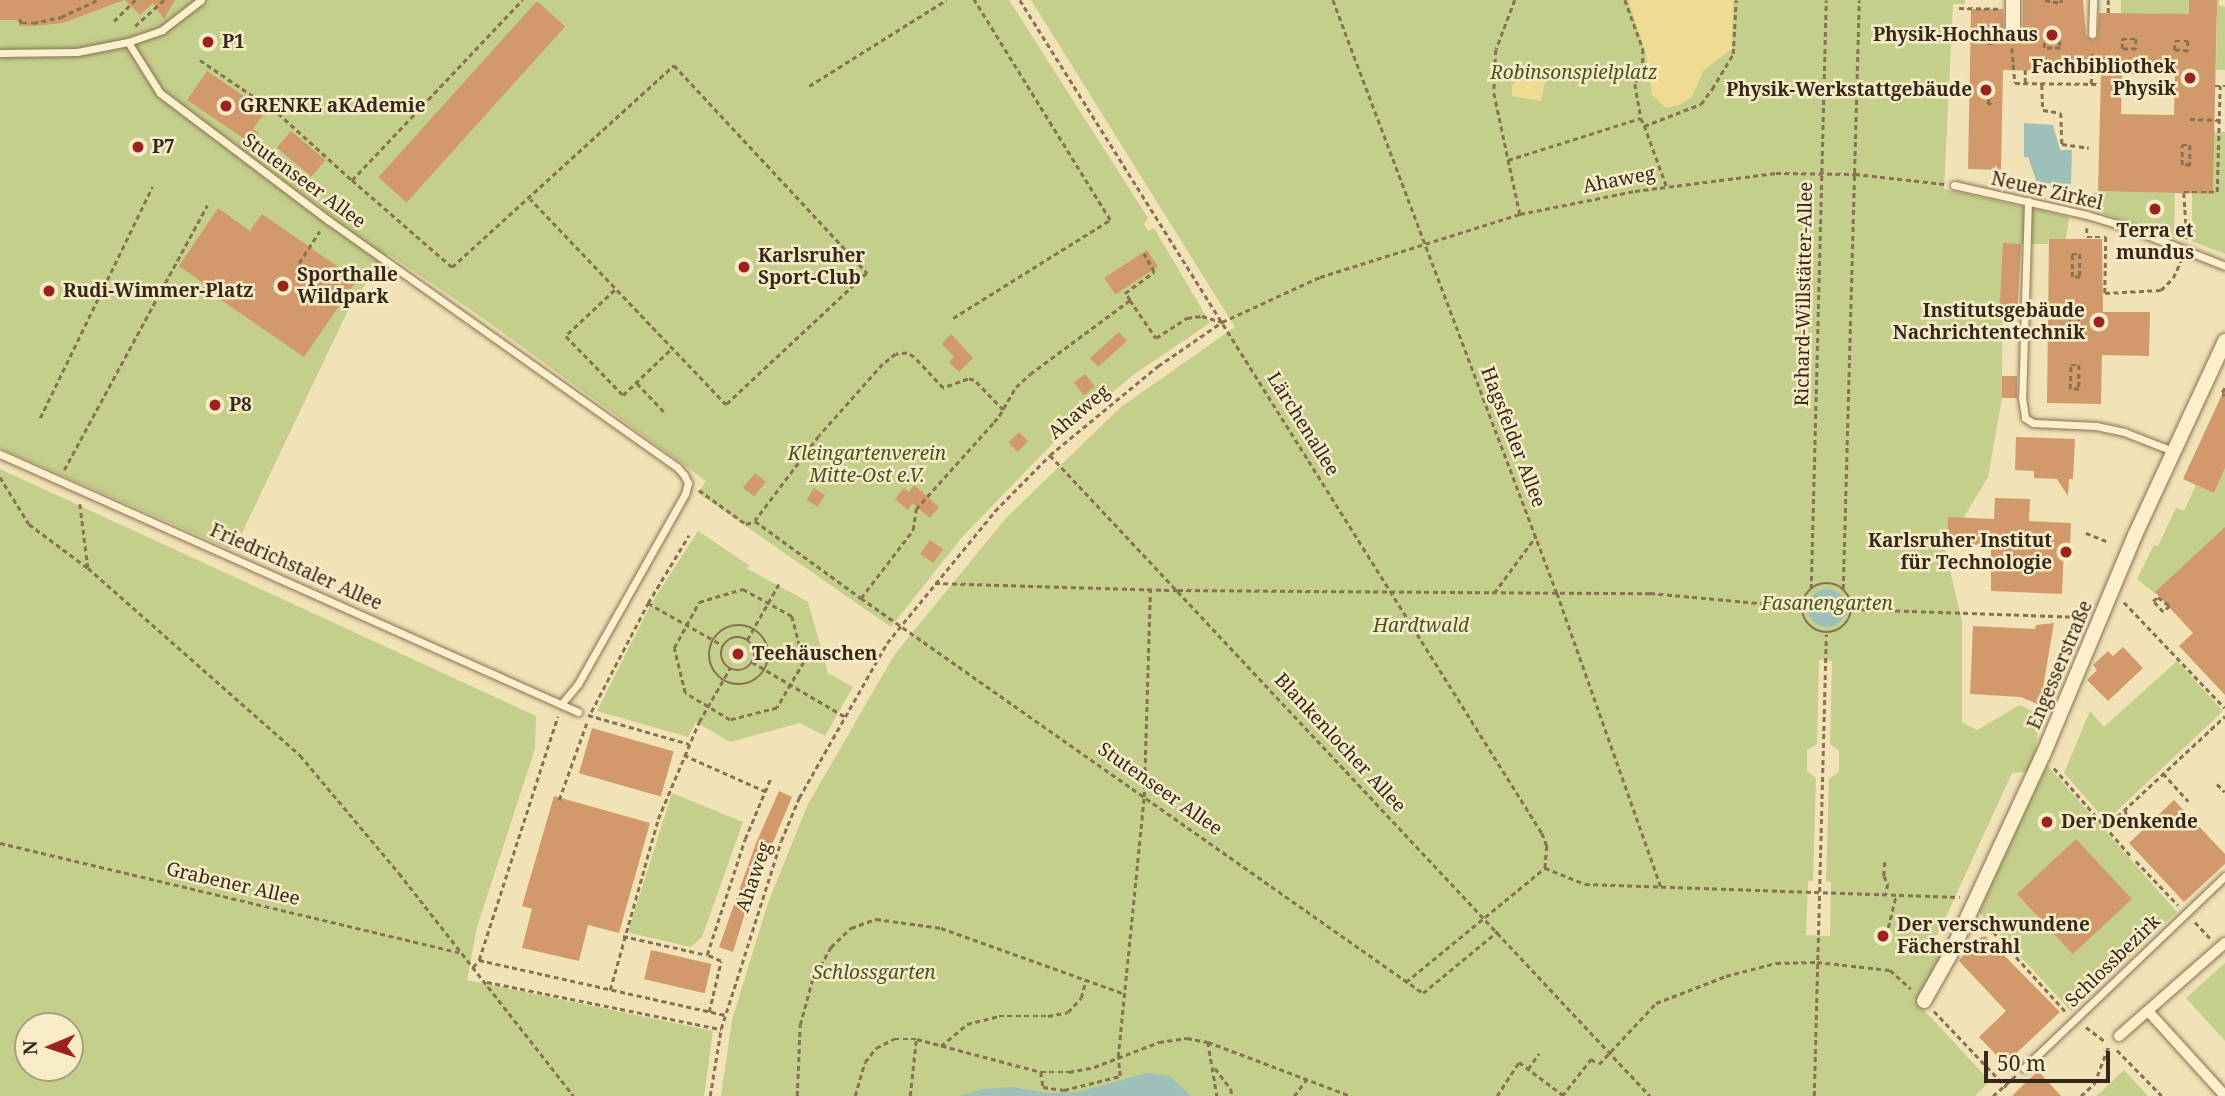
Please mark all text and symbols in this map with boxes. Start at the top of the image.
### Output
place label: Physik-Hochhaus [1873,24,2038,46]
marker: Physik-Hochhaus [2044,27,2060,43]
place label: P1 [222,31,245,53]
marker: P1 [200,34,216,50]
place label: Fachbibliothek Physik [2031,56,2176,100]
park label: Robinsonspielplatz [1490,62,1658,84]
marker: Fachbibliothek Physik [2182,70,2198,86]
place label: Physik-Werkstattgebäude [1726,79,1972,101]
marker: Physik-Werkstattgebäude [1978,82,1994,98]
place label: GRENKE aKAdemie [240,95,426,117]
marker: GRENKE aKAdemie [218,98,234,114]
street label: Stutenseer Allee [238,129,370,233]
place label: P7 [152,136,175,158]
marker: P7 [130,139,146,155]
street label: Ahaweg [1581,162,1657,198]
street label: Neuer Zirkel [1989,167,2105,215]
street label: Richard-Willstätter-Allee [1791,181,1817,407]
marker: Terra et mundus [2147,201,2163,217]
place label: Terra et mundus [2116,220,2194,264]
place label: Karlsruher Sport-Club [758,245,865,289]
marker: Karlsruher Sport-Club [736,259,752,275]
place label: Sporthalle Wildpark [297,264,398,308]
marker: Sporthalle Wildpark [275,278,291,294]
place label: Rudi-Wimmer-Platz [63,280,253,302]
marker: Rudi-Wimmer-Platz [41,283,57,299]
place label: Institutsgebäude Nachrichtentechnik [1893,300,2085,344]
marker: Institutsgebäude Nachrichtentechnik [2091,314,2107,330]
street label: Hagsfelder Allee [1476,363,1550,511]
street label: Lärchenallee [1262,368,1344,480]
street label: Ahaweg [1044,380,1114,444]
place label: P8 [229,394,252,416]
marker: P8 [207,397,223,413]
park label: Kleingartenverein Mitte-Ost e.V. [788,443,946,487]
street label: Friedrichstaler Allee [206,519,386,615]
place label: Karlsruher Institut für Technologie [1868,530,2052,574]
marker: Karlsruher Institut für Technologie [2058,544,2074,560]
park label: Fasanengarten [1761,593,1893,615]
street label: Engesserstraße [2023,597,2097,733]
park label: Hardtwald [1373,615,1469,637]
place label: Teehäuschen [752,643,878,665]
marker: Teehäuschen [730,646,746,662]
street label: Blankenlocher Allee [1270,669,1410,817]
street label: Stutenseer Allee [1093,738,1227,840]
place label: Der Denkende [2061,811,2198,833]
marker: Der Denkende [2039,814,2055,830]
street label: Ahaweg [731,839,777,915]
street label: Grabener Allee [164,858,302,910]
street label: Schlossbezirk [2061,910,2165,1012]
place label: Der verschwundene Fächerstrahl [1897,914,2090,958]
marker: Der verschwundene Fächerstrahl [1875,928,1891,944]
park label: Schlossgarten [812,962,936,984]
north arrow [14,1012,84,1082]
scale bar [1987,1036,2113,1080]
text: N [17,1040,43,1056]
text: 50 m [1997,1049,2046,1077]

